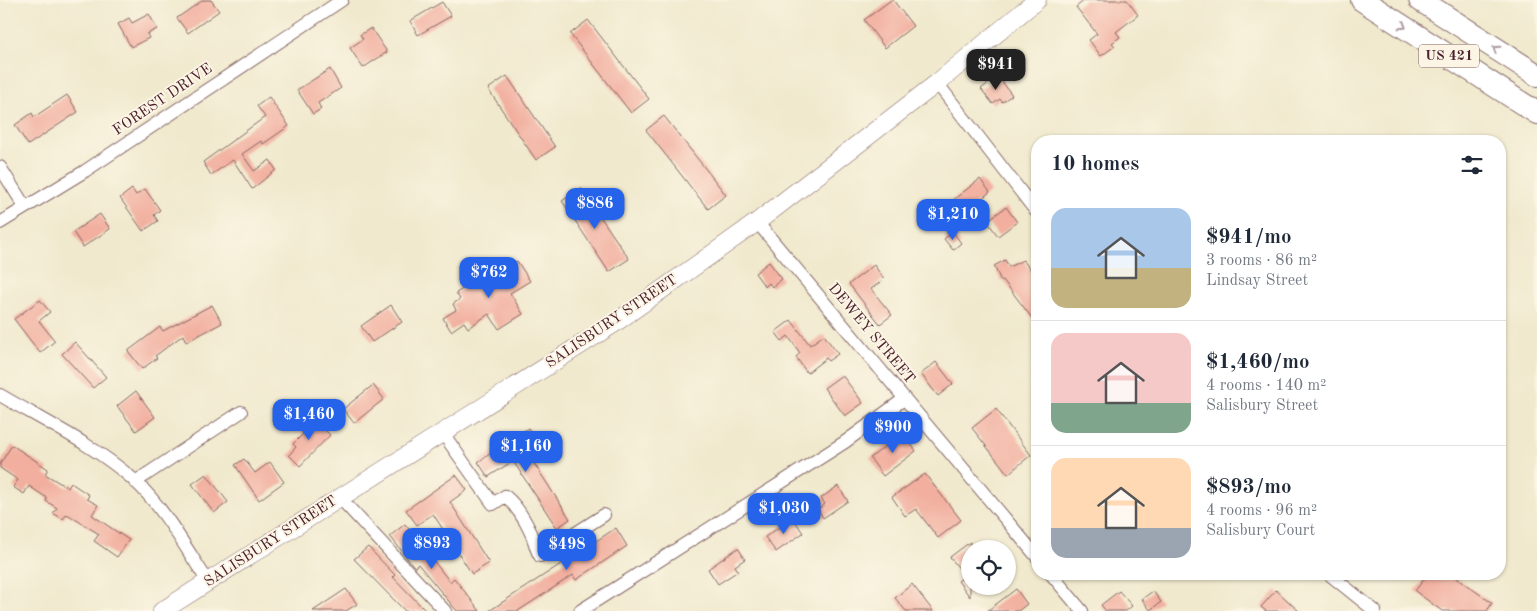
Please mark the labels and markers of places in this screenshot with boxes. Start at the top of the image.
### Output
pin: $941 [966,48,1026,91]
pin: $886 [565,188,625,230]
pin: $1,210 [912,198,994,241]
pin: $762 [459,256,519,299]
pin: $1,460 [268,398,350,441]
pin: $900 [863,412,923,454]
pin: $1,160 [485,430,567,473]
pin: $1,030 [743,492,825,535]
pin: $893 [402,528,462,570]
pin: $498 [537,528,597,571]

